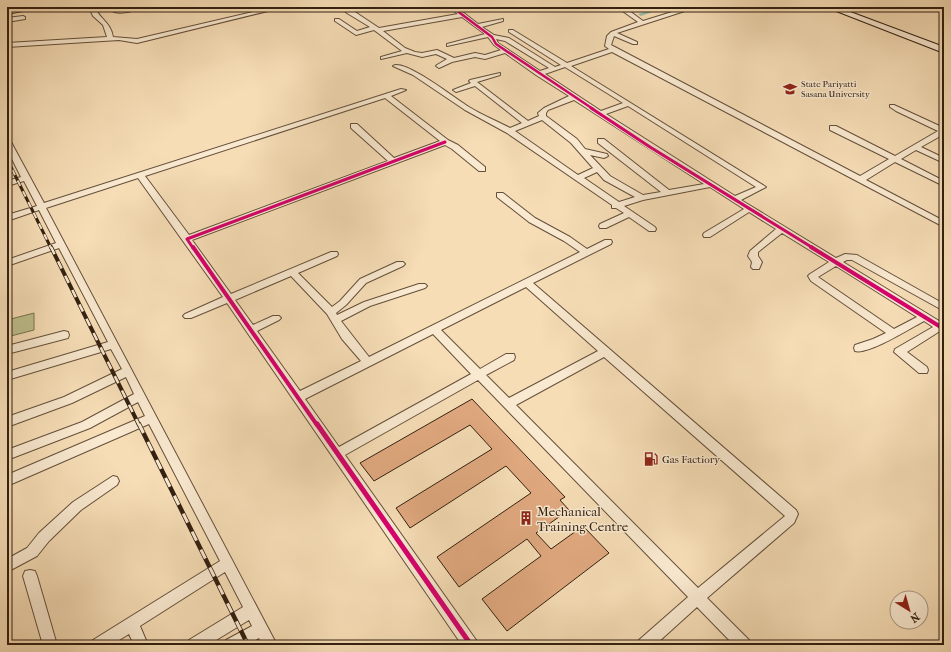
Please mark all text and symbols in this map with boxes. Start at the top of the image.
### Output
place label: State Pariyatti Sasana University [801,79,871,99]
school or university icon: State Pariyatti Sasana University [782,81,798,97]
fuel station icon: Gas Factiory [643,451,659,467]
place label: Gas Factiory [662,453,721,466]
place label: Mechanical Training Centre [537,504,629,534]
building icon: Mechanical Training Centre [518,510,534,526]
north arrow [889,590,929,630]
text: N [907,610,922,626]

